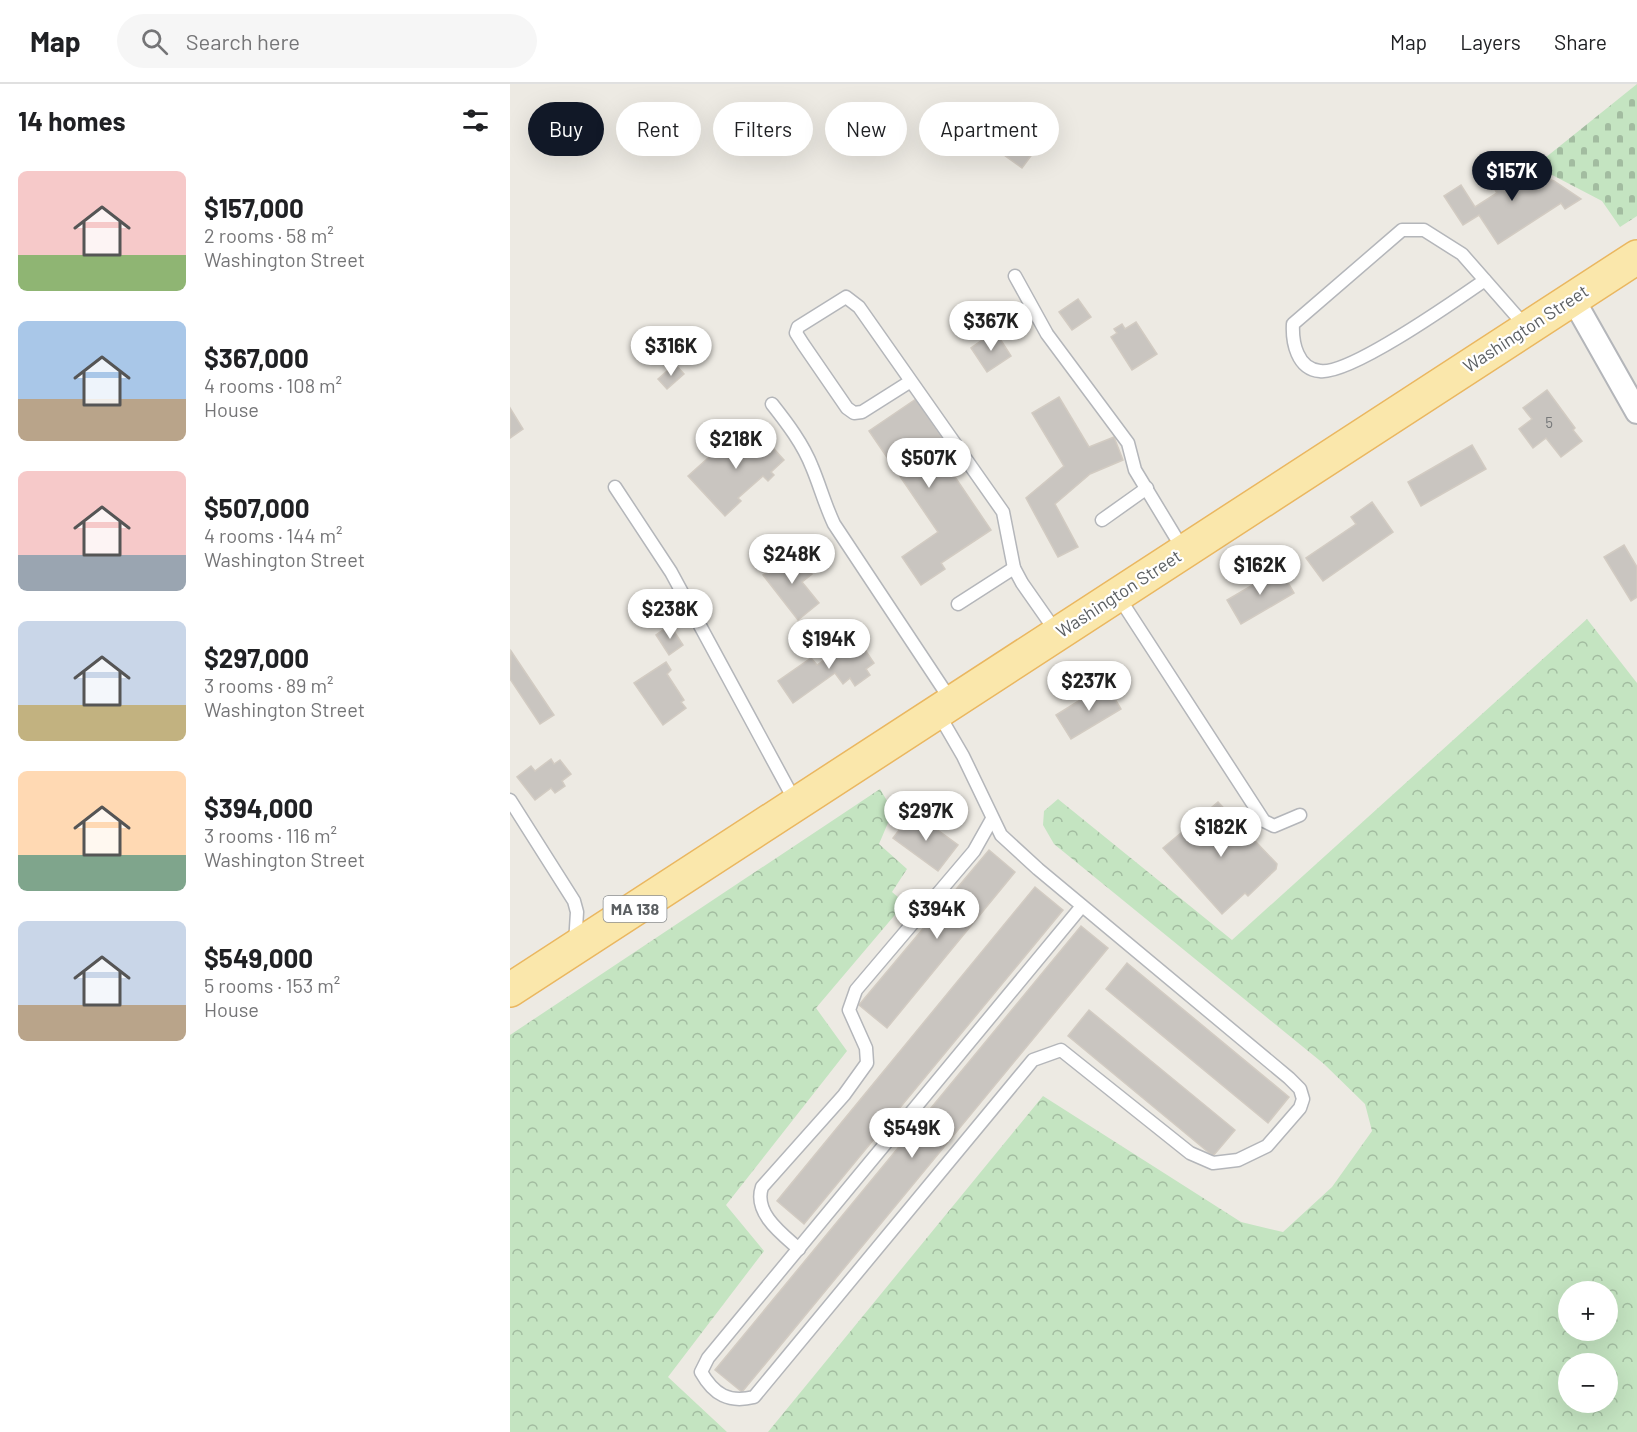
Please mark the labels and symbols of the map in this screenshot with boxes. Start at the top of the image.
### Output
pin: $157K [1470,151,1554,202]
street label: Washington Street [1459,279,1592,377]
pin: $367K [949,301,1033,352]
pin: $316K [629,326,713,377]
house number: 5 [1545,413,1553,431]
pin: $218K [694,419,778,470]
pin: $507K [887,438,971,489]
pin: $248K [750,534,834,585]
street label: Washington Street [1052,544,1185,642]
pin: $162K [1218,545,1302,596]
pin: $238K [628,589,712,640]
pin: $194K [787,619,871,670]
pin: $237K [1047,661,1131,712]
pin: $297K [884,791,968,842]
pin: $182K [1179,807,1263,858]
pin: $394K [895,889,979,940]
road number: MA 138 [604,896,666,922]
pin: $549K [870,1108,954,1159]

